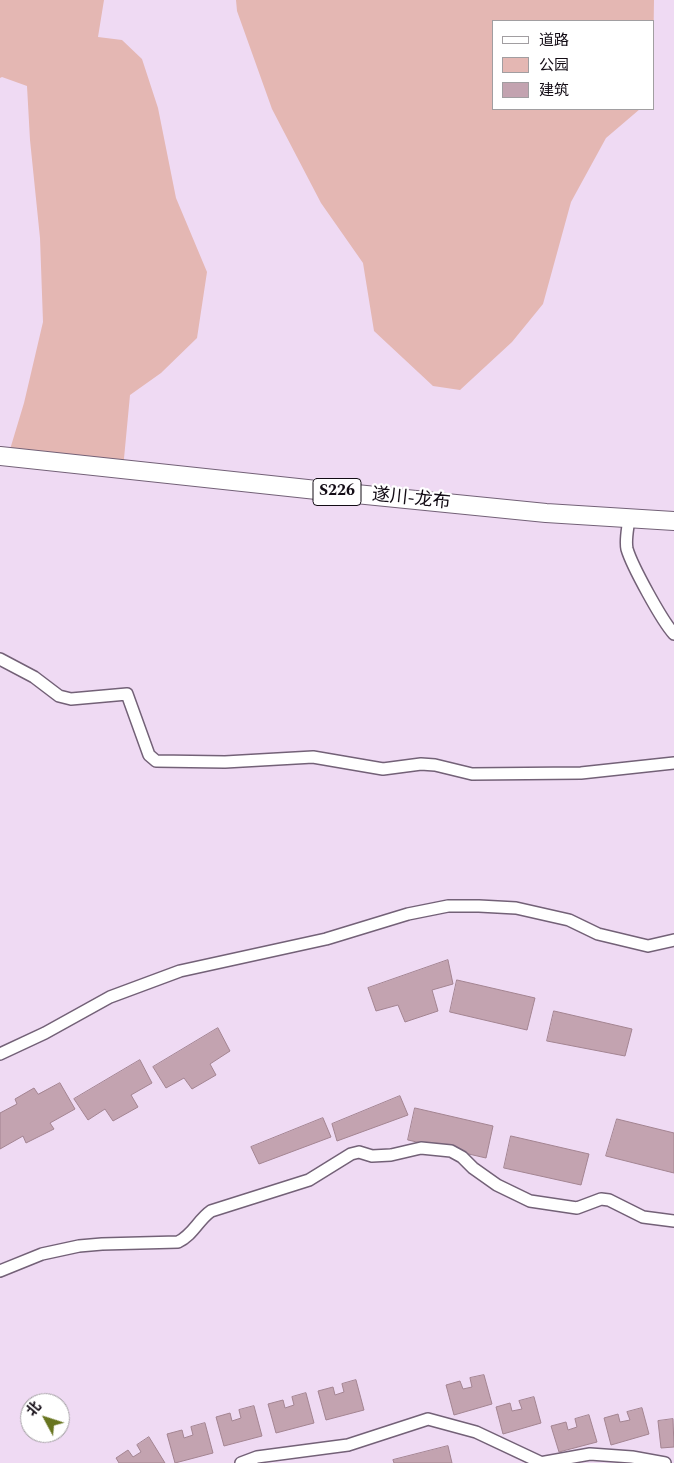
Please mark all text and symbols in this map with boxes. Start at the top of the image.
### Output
legend [492,20,654,110]
text: 道路 [539,29,569,52]
text: 公园 [539,54,569,77]
text: 建筑 [539,79,569,102]
road number: S226 [313,478,361,506]
street label: 遂川-龙布 [371,485,451,515]
north arrow [20,1393,70,1443]
text: 北 [21,1397,46,1421]

